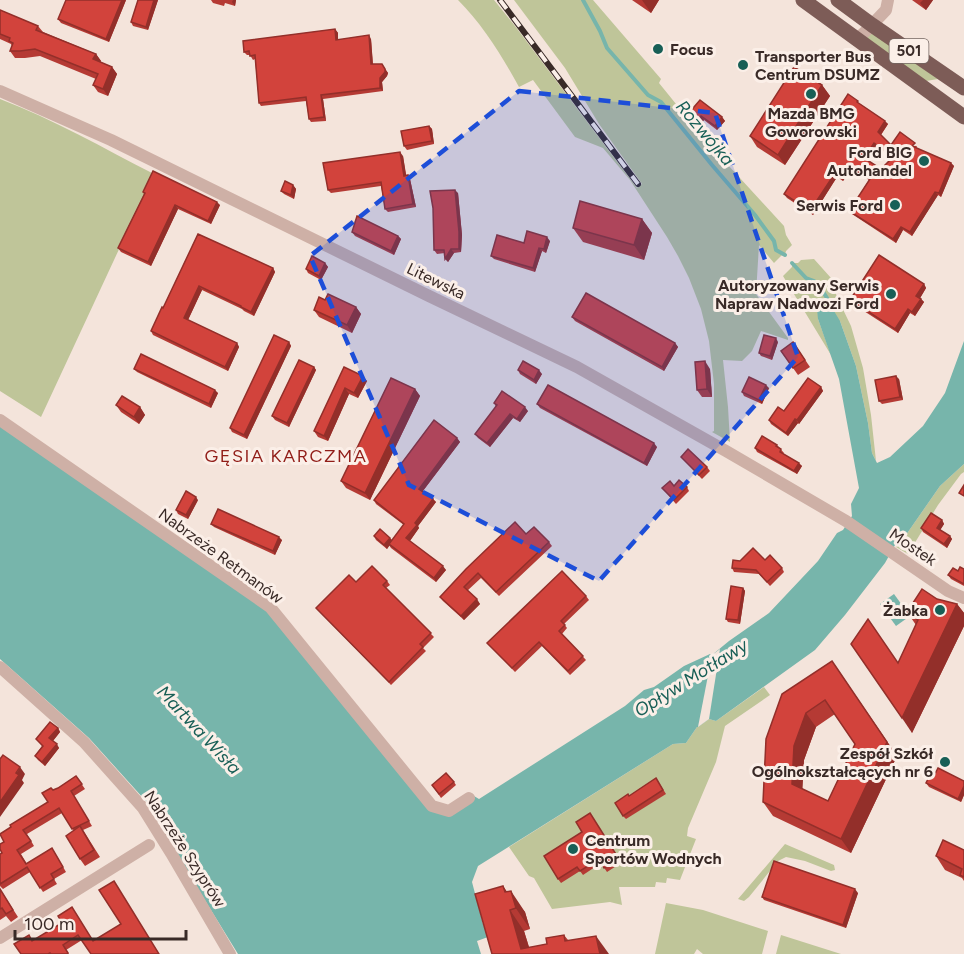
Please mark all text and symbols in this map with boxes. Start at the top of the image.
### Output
road number: 501 [890,39,928,63]
place label: Focus [670,40,714,59]
marker: Focus [651,42,665,56]
place label: Transporter Bus Centrum DSUMZ [755,47,880,84]
marker: Transporter Bus Centrum DSUMZ [736,58,750,72]
marker: Mazda BMG Goworowski [804,87,818,101]
water label: Rozwójka [671,96,739,171]
place label: Mazda BMG Goworowski [765,104,857,141]
place label: Ford BIG Autohandel [827,143,912,180]
marker: Ford BIG Autohandel [917,154,931,168]
place label: Serwis Ford [796,196,883,215]
marker: Serwis Ford [888,198,902,212]
street label: Litewska [404,259,468,303]
place label: Autoryzowany Serwis Napraw Nadwozi Ford [715,276,880,313]
marker: Autoryzowany Serwis Napraw Nadwozi Ford [884,287,898,301]
district label: GĘSIA KARCZMA [205,445,367,467]
street label: Nabrzeże Retmanów [155,504,287,608]
street label: Mostek [886,524,940,570]
place label: Żabka [883,601,928,620]
marker: Żabka [933,603,947,617]
water label: Opływ Motławy [630,633,753,722]
water label: Martwa Wisła [152,681,246,779]
place label: Zespół Szkół Ogólnokształcących nr 6 [752,744,933,781]
marker: Zespół Szkół Ogólnokształcących nr 6 [938,755,952,769]
street label: Nabrzeże Szyprów [140,787,230,911]
place label: Centrum Sportów Wodnych [585,831,722,868]
marker: Centrum Sportów Wodnych [566,842,580,856]
scale bar [15,903,186,941]
text: 100 m [24,913,74,935]

